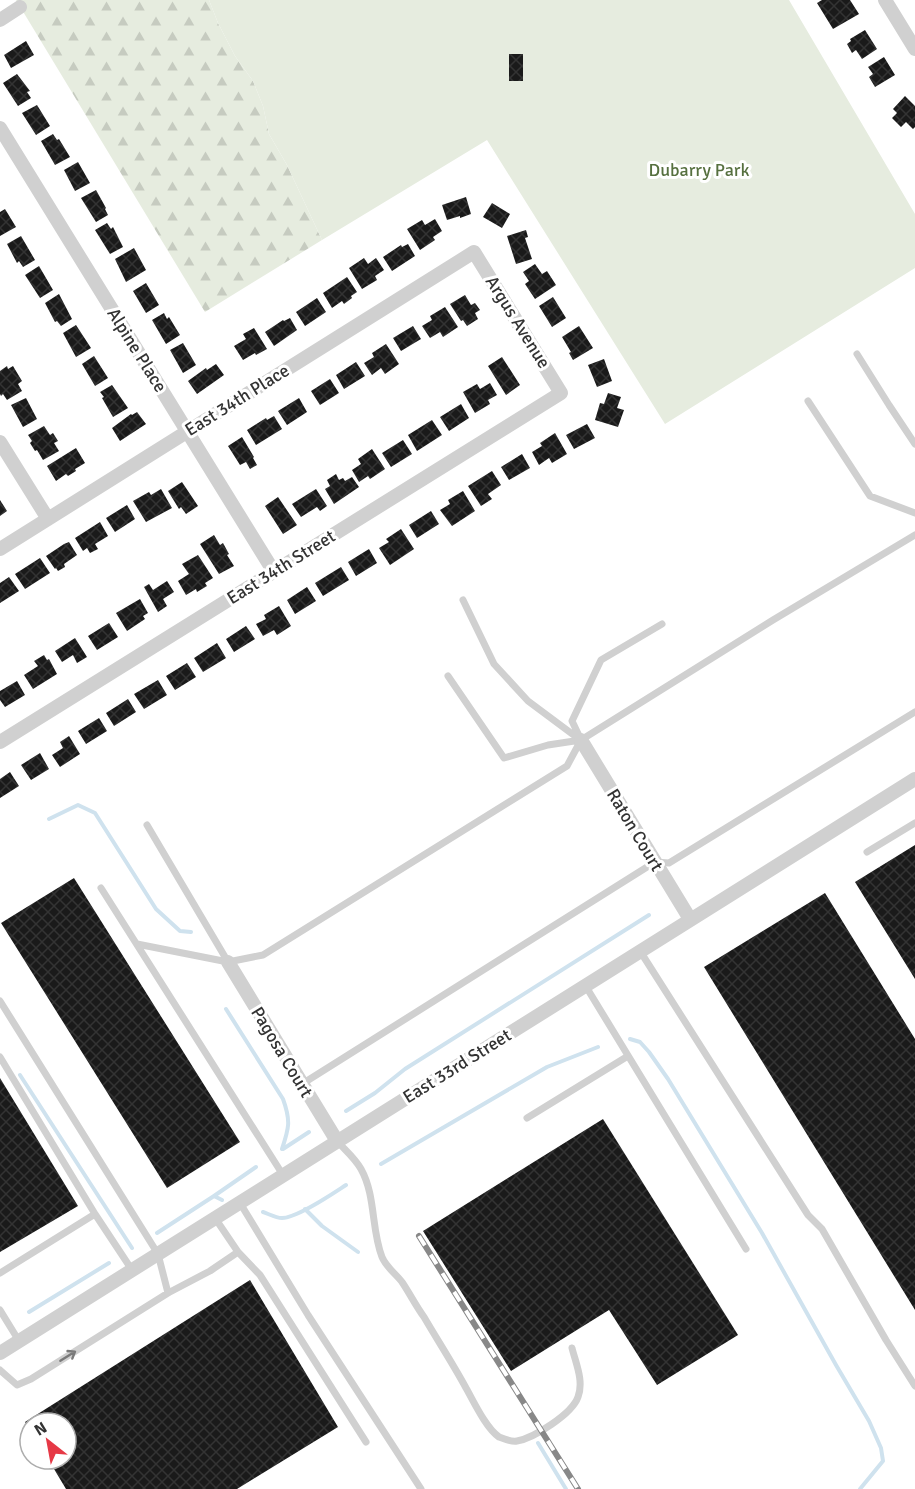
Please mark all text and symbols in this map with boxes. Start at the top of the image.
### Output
park label: Dubarry Park [649,159,749,181]
street label: Argus Avenue [481,272,555,372]
street label: Alpine Place [102,304,172,396]
street label: East 34th Place [181,359,293,441]
street label: East 34th Street [223,525,339,609]
street label: Raton Court [602,785,668,875]
street label: Pagosa Court [246,1003,318,1101]
street label: East 33rd Street [399,1024,515,1108]
one-way arrow [59,1350,76,1363]
north arrow [18,1411,78,1471]
text: N [31,1418,51,1440]

